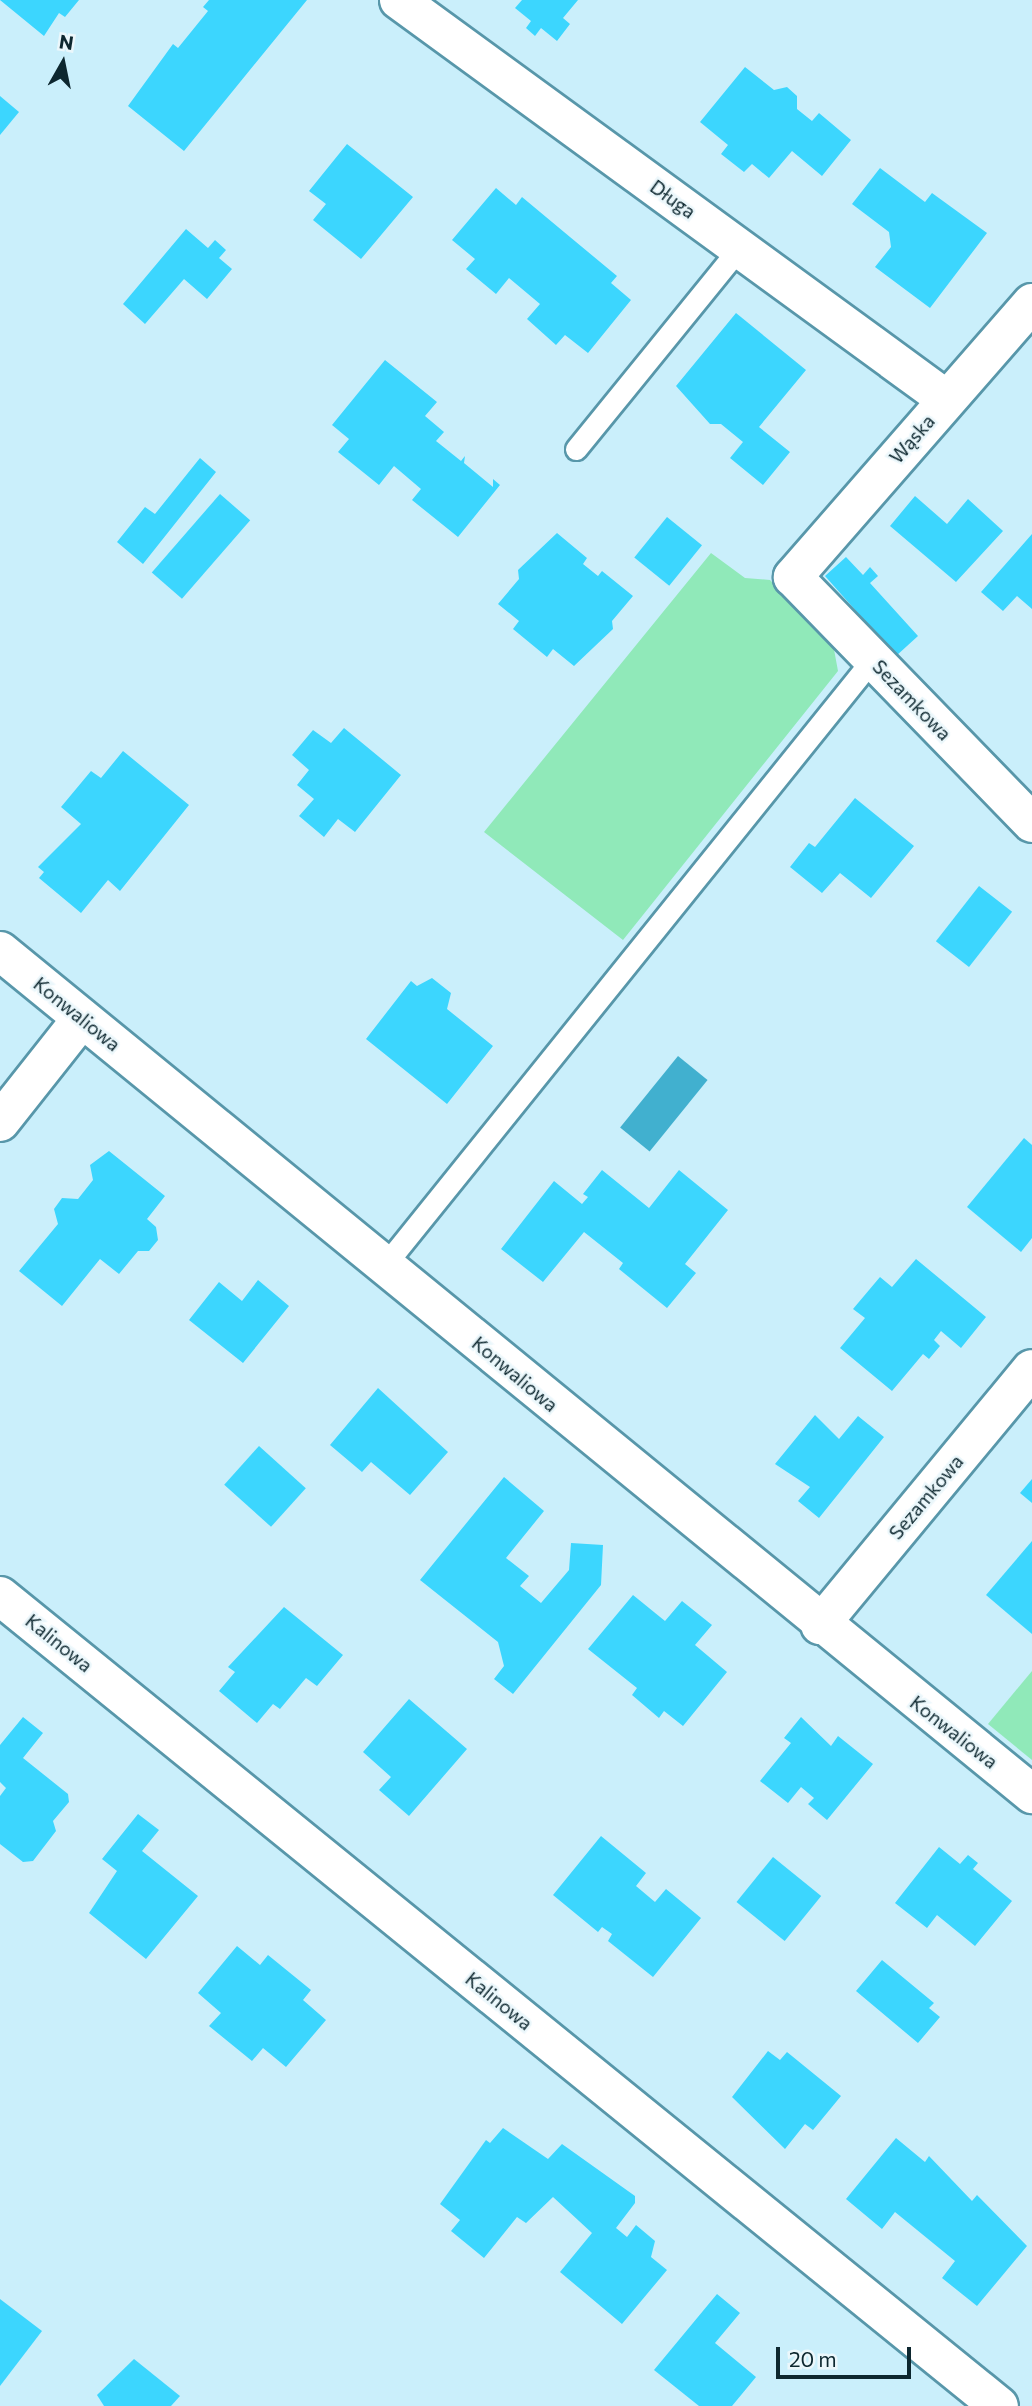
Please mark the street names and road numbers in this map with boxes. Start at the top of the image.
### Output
street label: Długa [646,175,700,223]
street label: Wąska [885,410,939,468]
street label: Sezamkowa [868,655,956,745]
street label: Konwaliowa [29,972,125,1056]
street label: Konwaliowa [468,1332,562,1416]
street label: Sezamkowa [884,1450,968,1544]
street label: Kalinowa [21,1609,97,1677]
street label: Konwaliowa [906,1691,1002,1773]
street label: Kalinowa [461,1967,537,2035]

